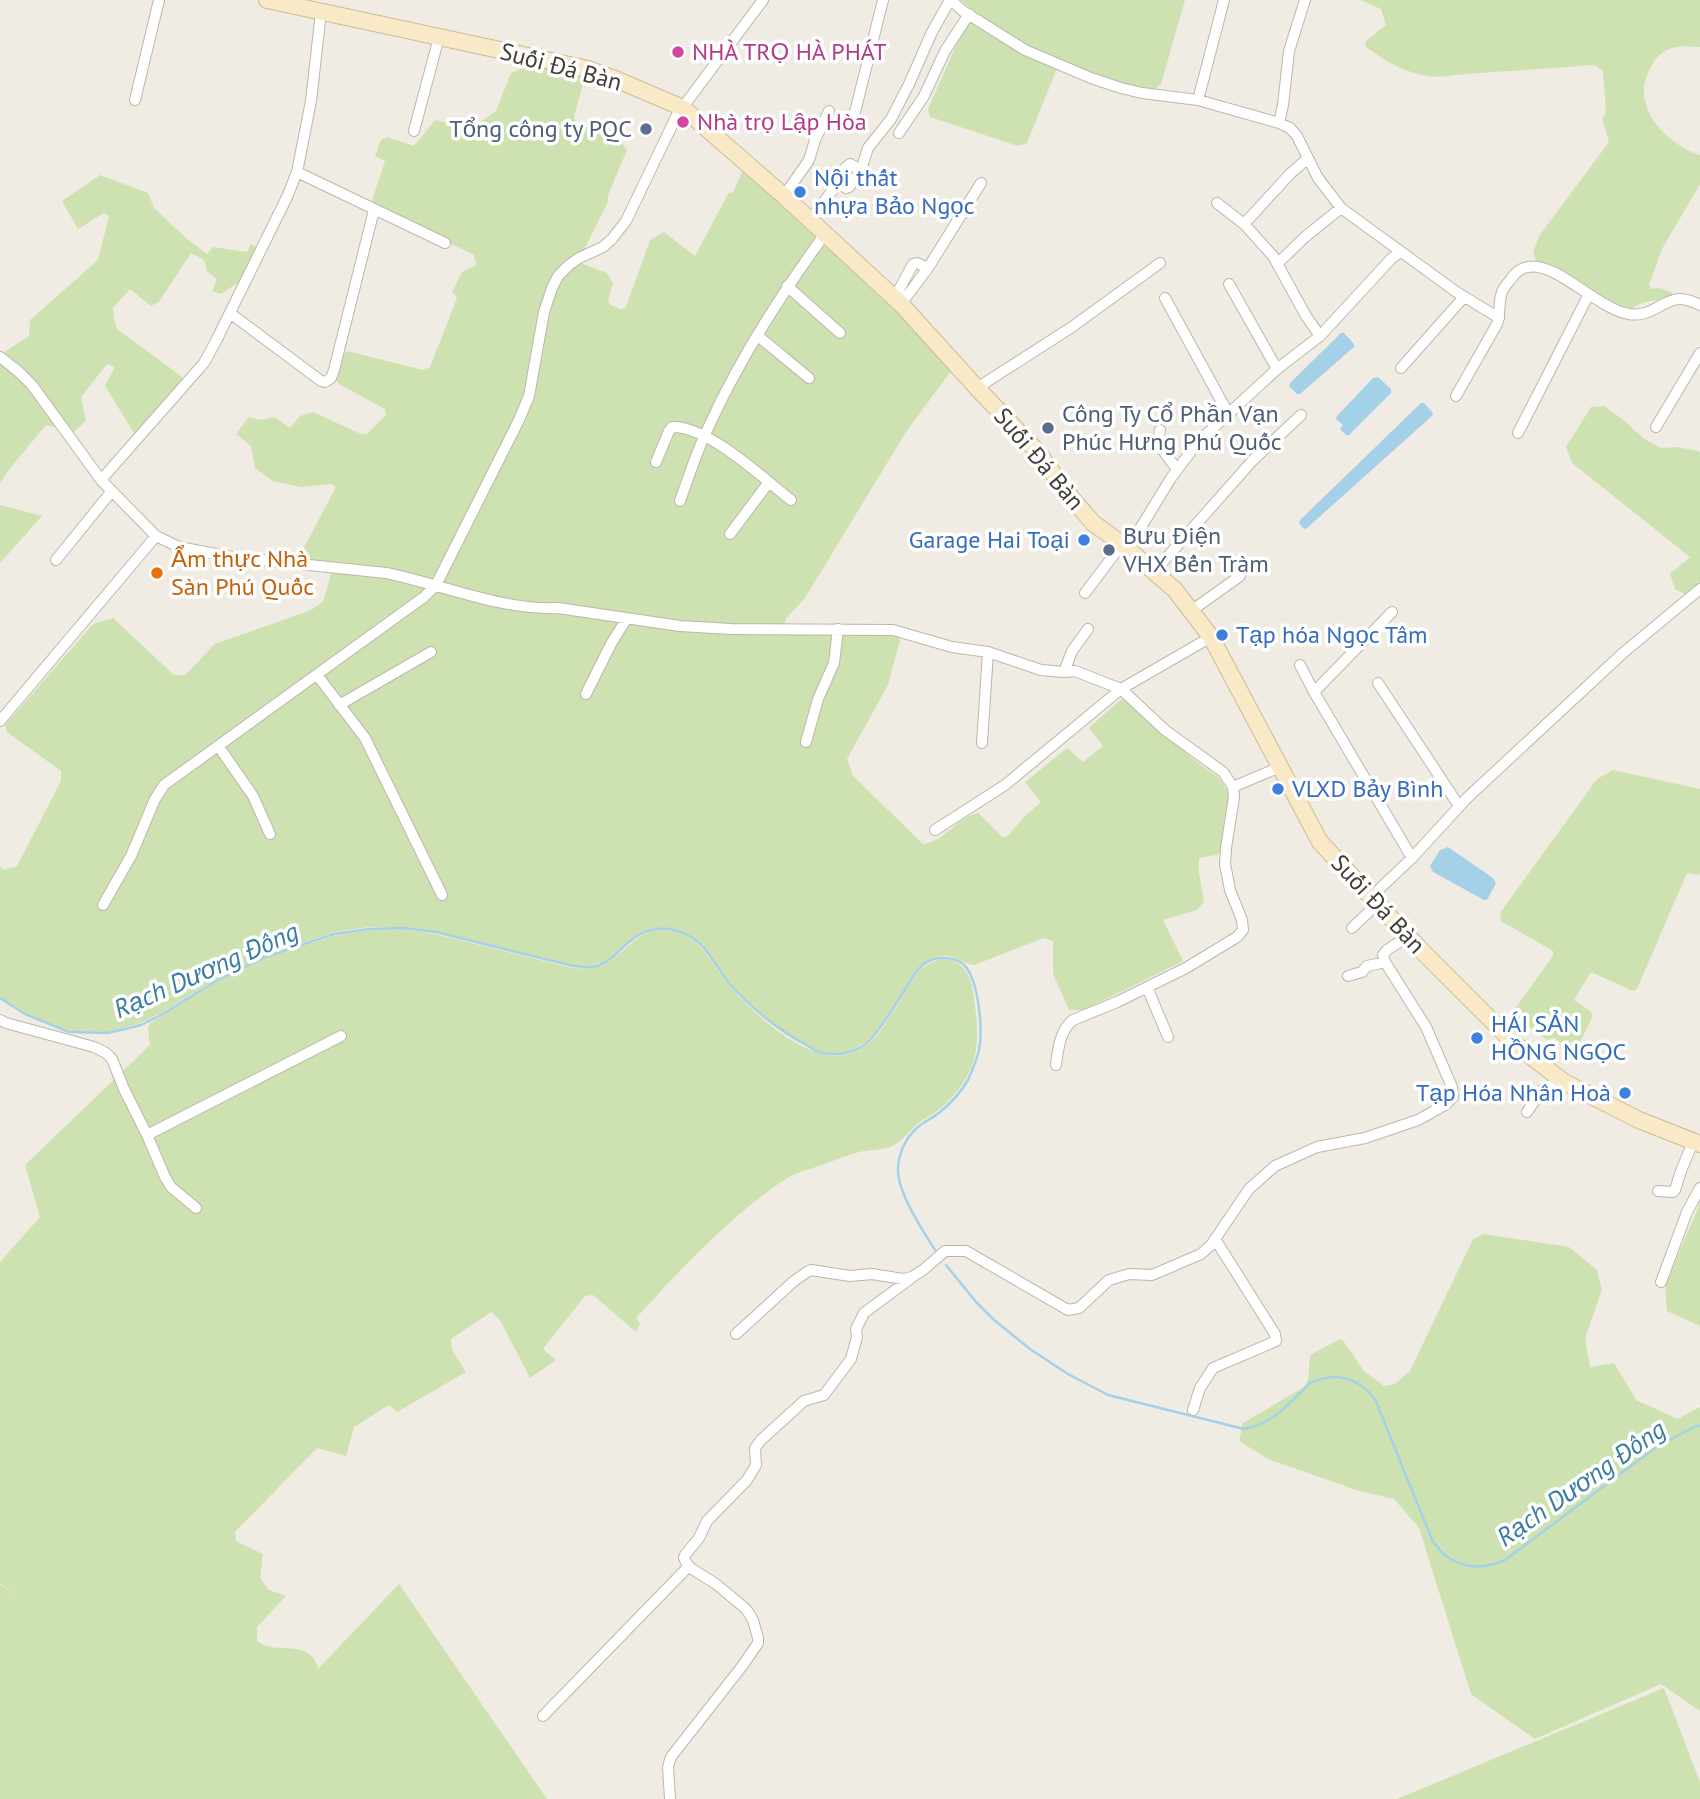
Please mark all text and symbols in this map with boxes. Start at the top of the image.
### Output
street label: Suối Đá Bàn [497,35,625,98]
place label: NHÀ TRỌ HÀ PHÁT [692,36,887,67]
marker: NHÀ TRỌ HÀ PHÁT [670,44,686,60]
place label: Nhà trọ Lập Hòa [697,106,867,137]
place label: Tổng công ty PQC [449,113,632,144]
marker: Nhà trọ Lập Hòa [675,114,691,130]
marker: Tổng công ty PQC [638,121,654,137]
place label: Nội thất nhựa Bảo Ngọc [814,162,975,221]
marker: Nội thất nhựa Bảo Ngọc [792,184,808,200]
place label: Công Ty Cổ Phần Vạn Phúc Hưng Phú Quốc [1062,398,1282,457]
street label: Suối Đá Bàn [987,401,1091,516]
marker: Công Ty Cổ Phần Vạn Phúc Hưng Phú Quốc [1040,420,1056,436]
place label: Bưu Điện VHX Bến Tràm [1122,520,1269,579]
place label: Garage Hai Toại [909,524,1070,555]
marker: Garage Hai Toại [1076,532,1092,548]
marker: Bưu Điện VHX Bến Tràm [1101,542,1117,558]
place label: Ẩm thực Nhà Sàn Phú Quốc [171,543,314,602]
marker: Ẩm thực Nhà Sàn Phú Quốc [149,565,165,581]
place label: Tạp hóa Ngọc Tâm [1236,619,1428,650]
marker: Tạp hóa Ngọc Tâm [1214,627,1230,643]
place label: VLXD Bảy Bình [1291,773,1443,804]
marker: VLXD Bảy Bình [1270,781,1286,797]
street label: Suối Đá Bàn [1325,848,1432,960]
water label: Rạch Dương Đông [108,914,303,1025]
place label: HÁI SẢN HỒNG NGỌC [1491,1008,1626,1067]
marker: HÁI SẢN HỒNG NGỌC [1469,1030,1485,1046]
place label: Tạp Hóa Nhân Hoà [1416,1077,1611,1108]
marker: Tạp Hóa Nhân Hoà [1617,1085,1633,1101]
water label: Rạch Dương Đông [1490,1412,1672,1553]

